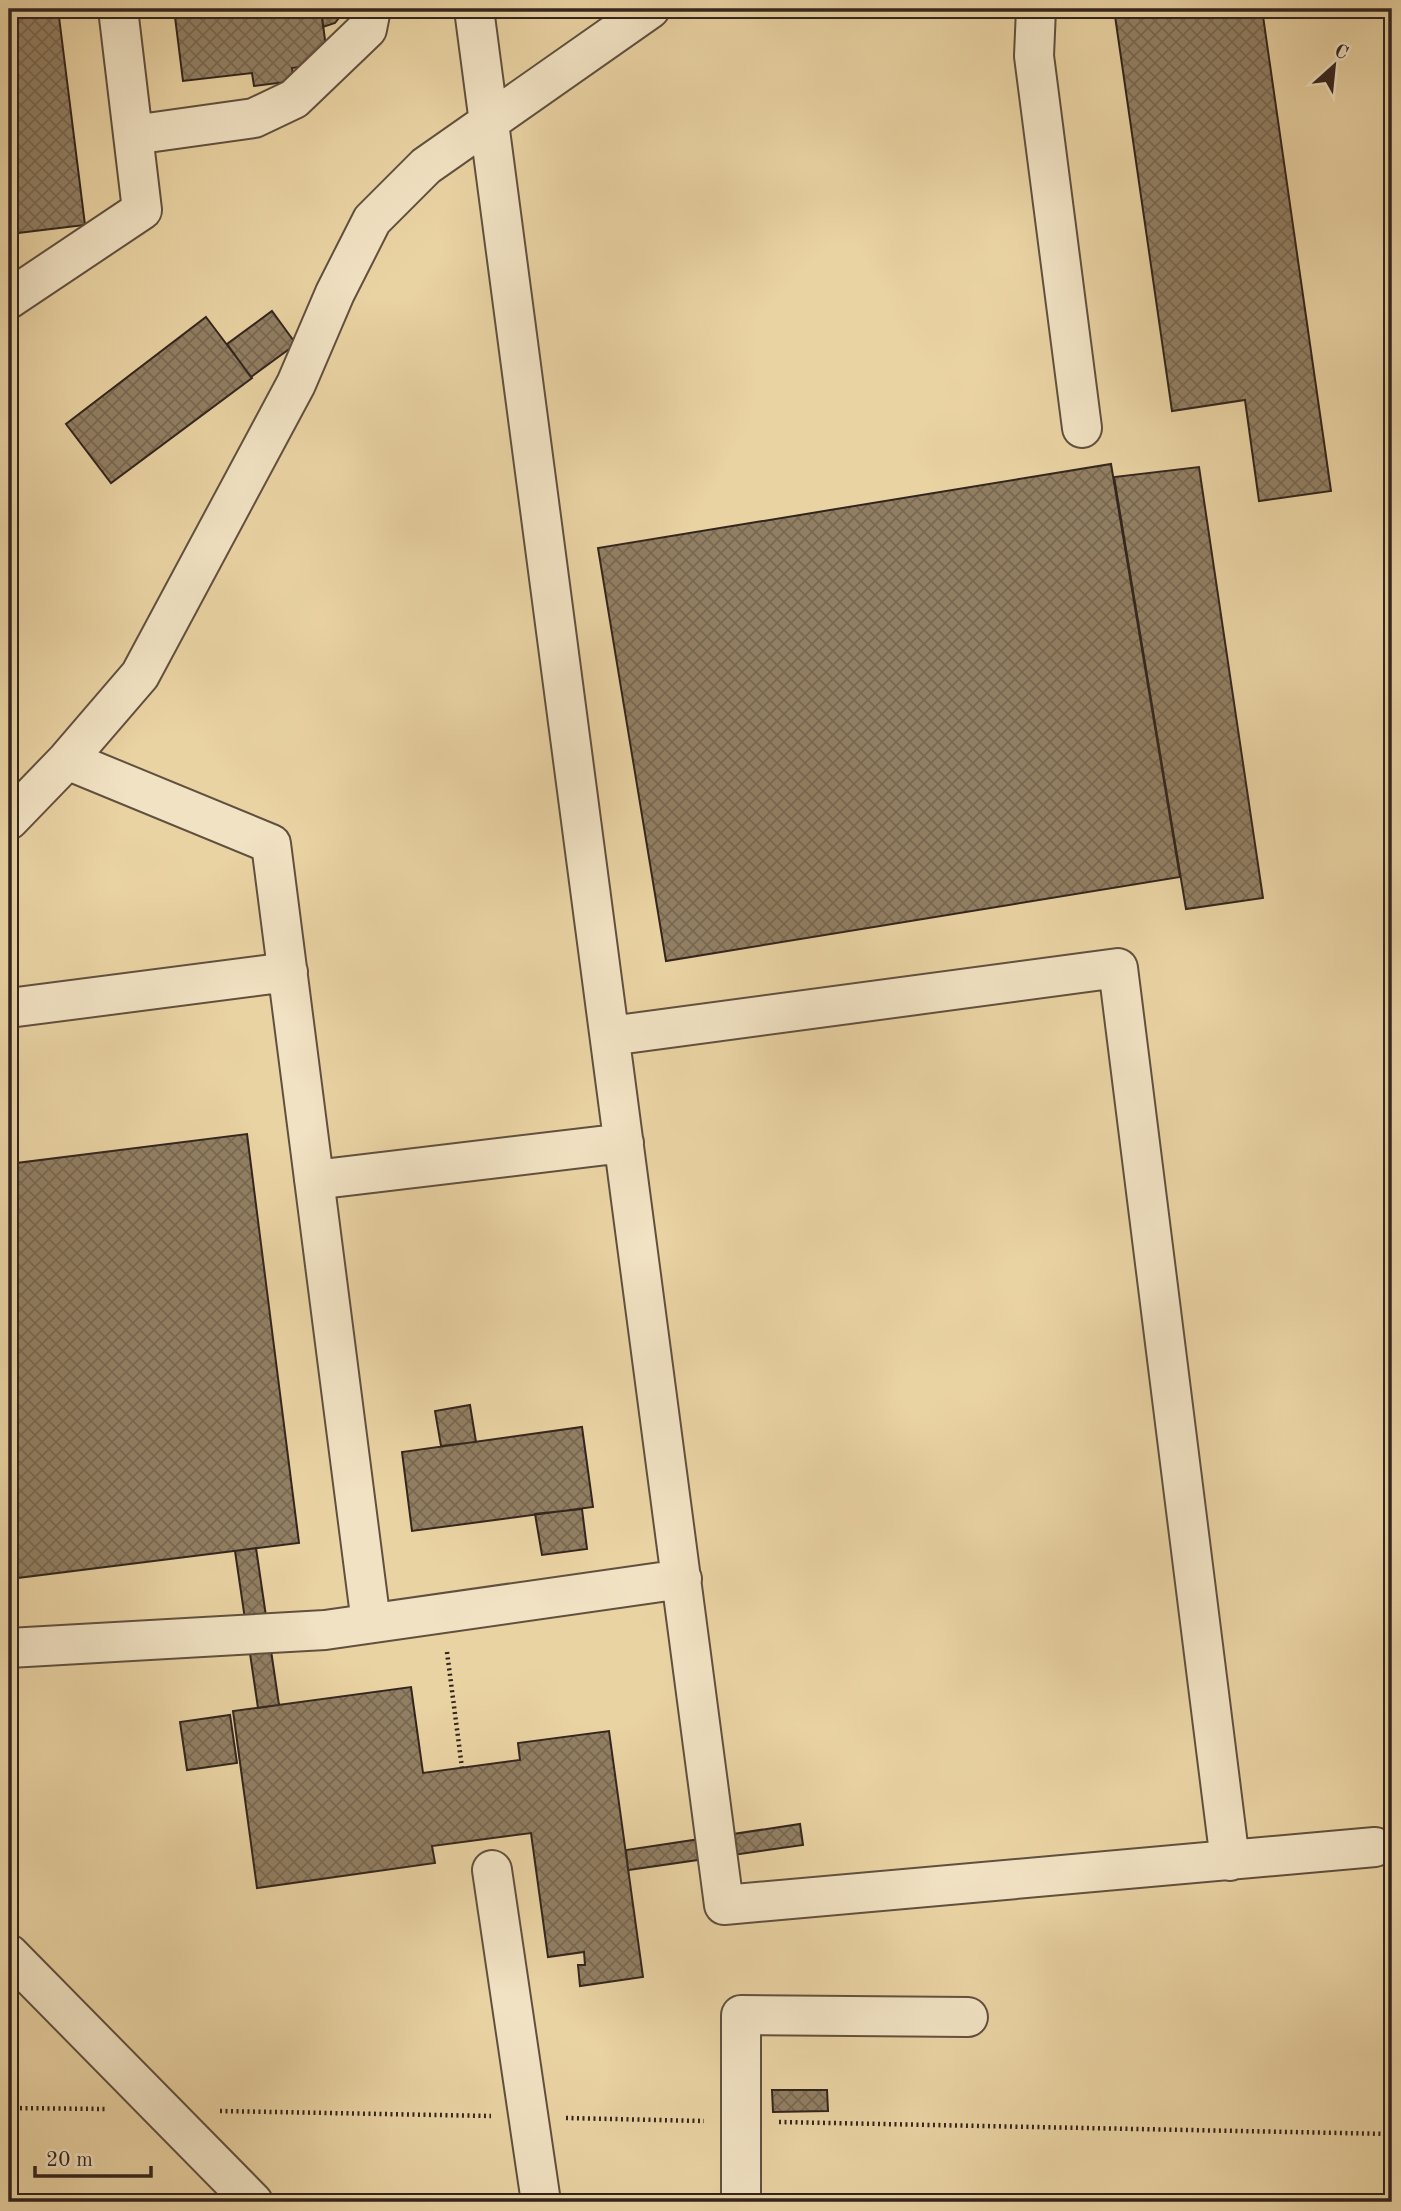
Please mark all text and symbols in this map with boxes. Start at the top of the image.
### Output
north arrow [1300,32,1370,102]
text: С [1331,42,1350,64]
scale bar [35,2134,150,2178]
text: 20 m [46,2150,93,2171]

